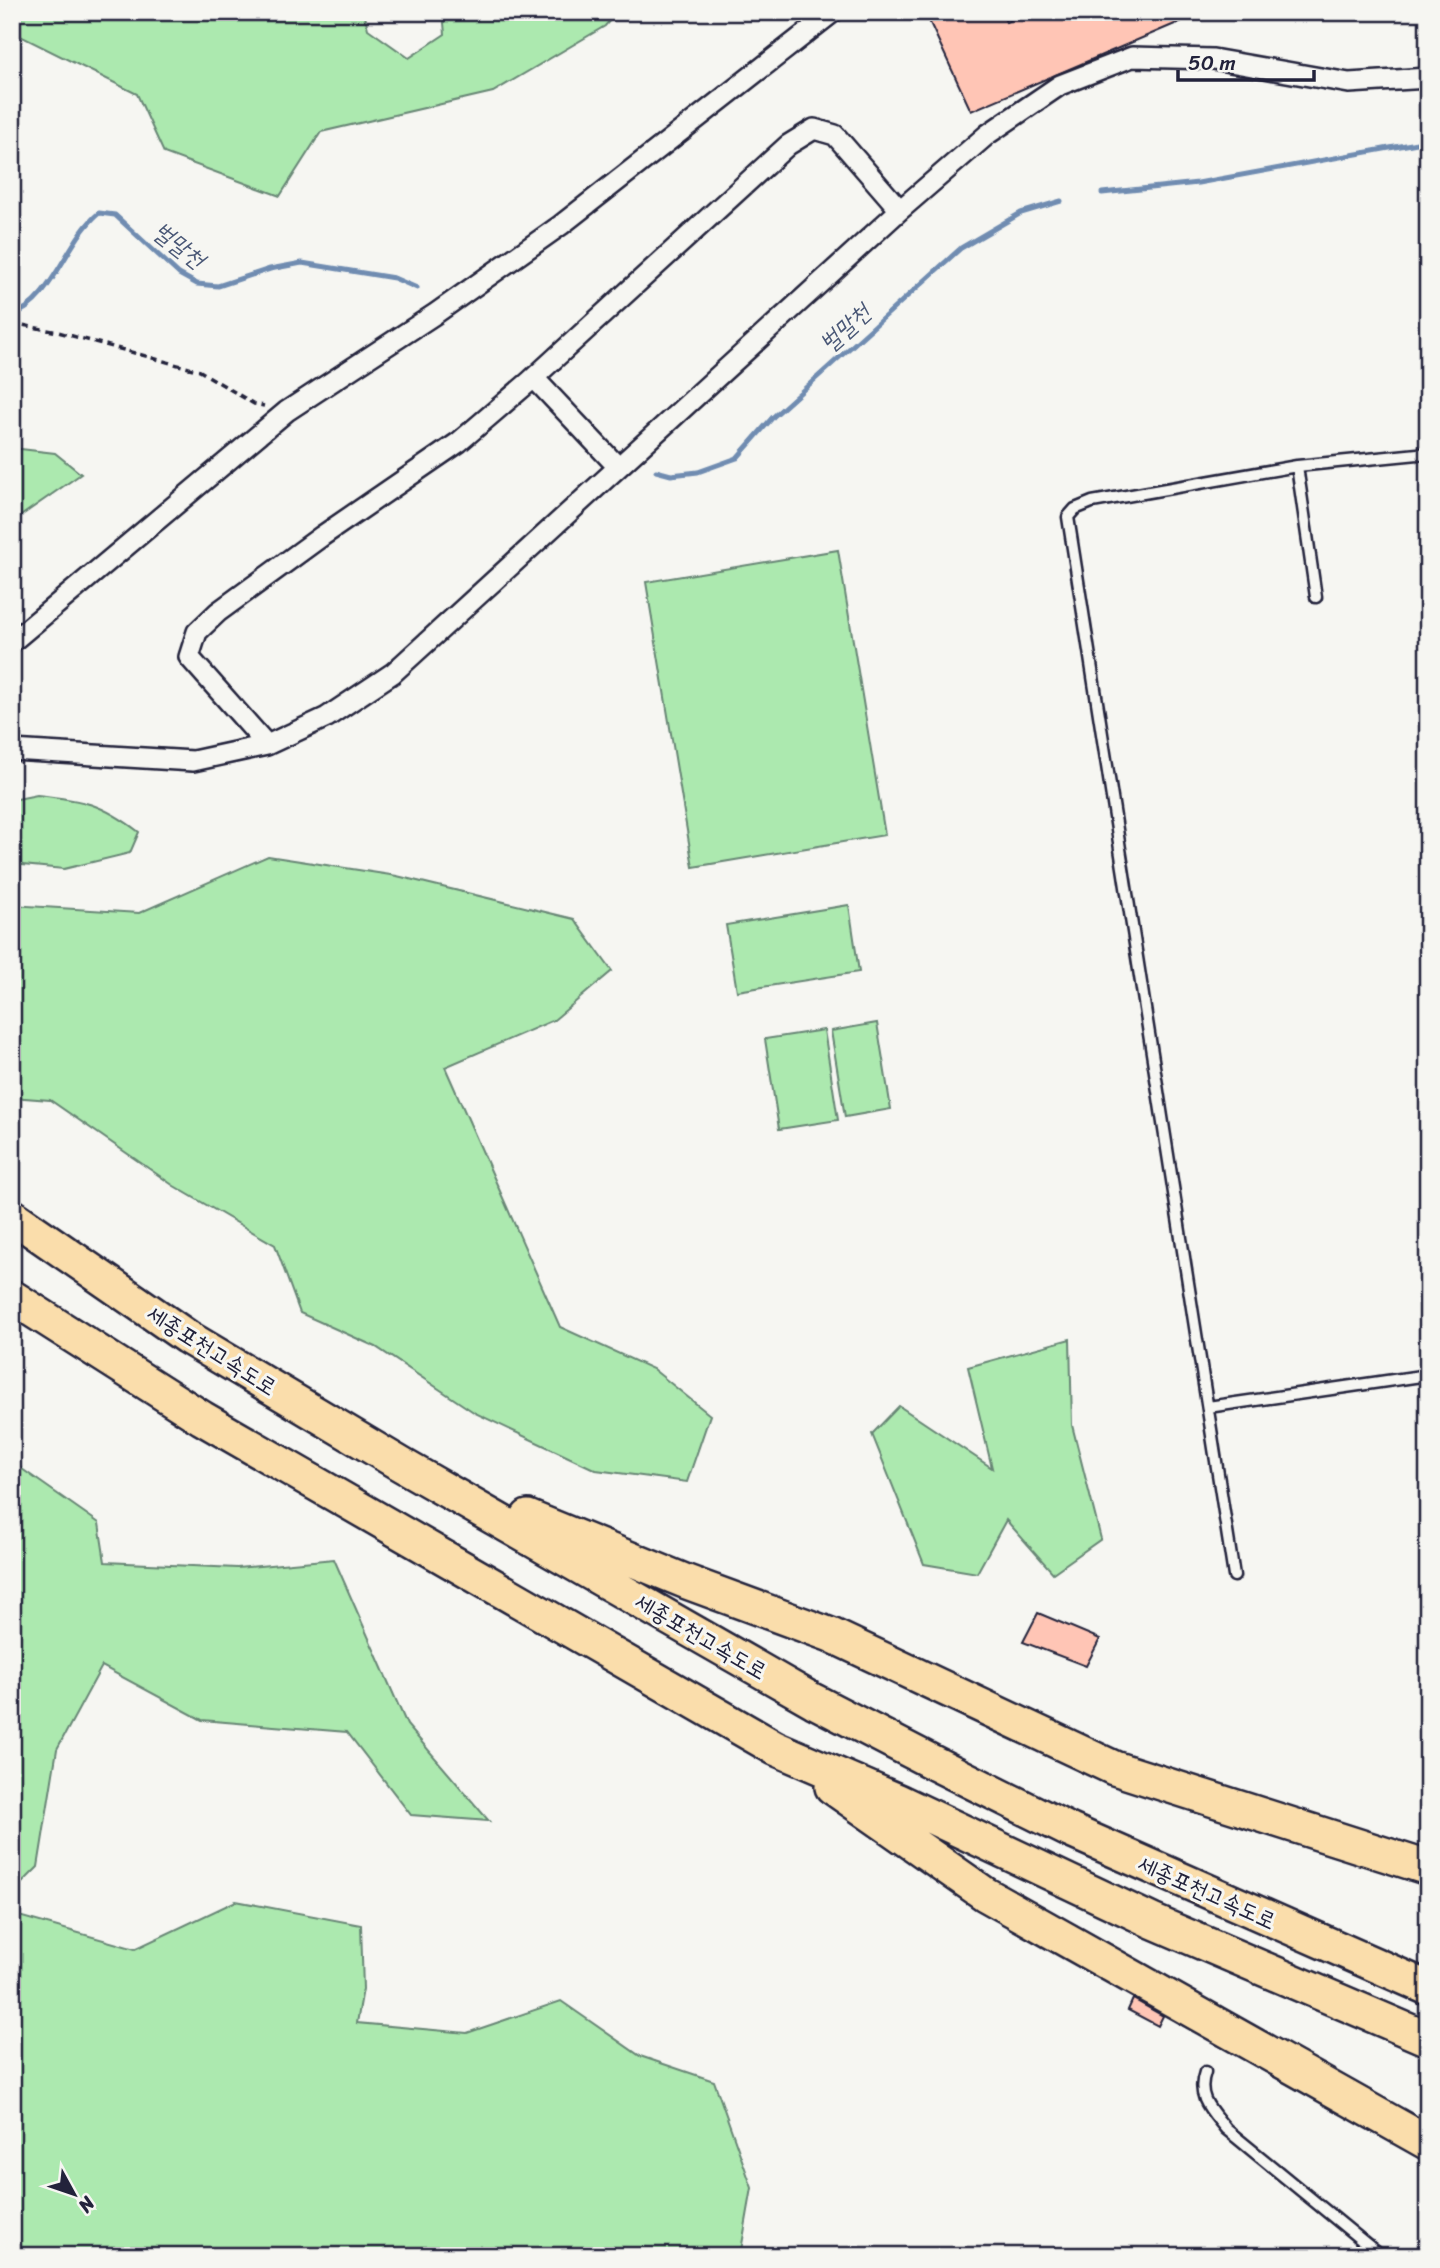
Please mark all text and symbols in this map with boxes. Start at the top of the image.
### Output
scale bar [1178,38,1314,82]
text: 50 m [1188,44,1236,82]
water label: 벌말천 [143,211,217,281]
water label: 벌말천 [809,291,883,363]
street label: 세종포천고속도로 [138,1294,285,1407]
street label: 세종포천고속도로 [626,1582,775,1691]
street label: 세종포천고속도로 [1131,1844,1283,1941]
north arrow [38,2160,108,2230]
text: N [69,2188,104,2221]

